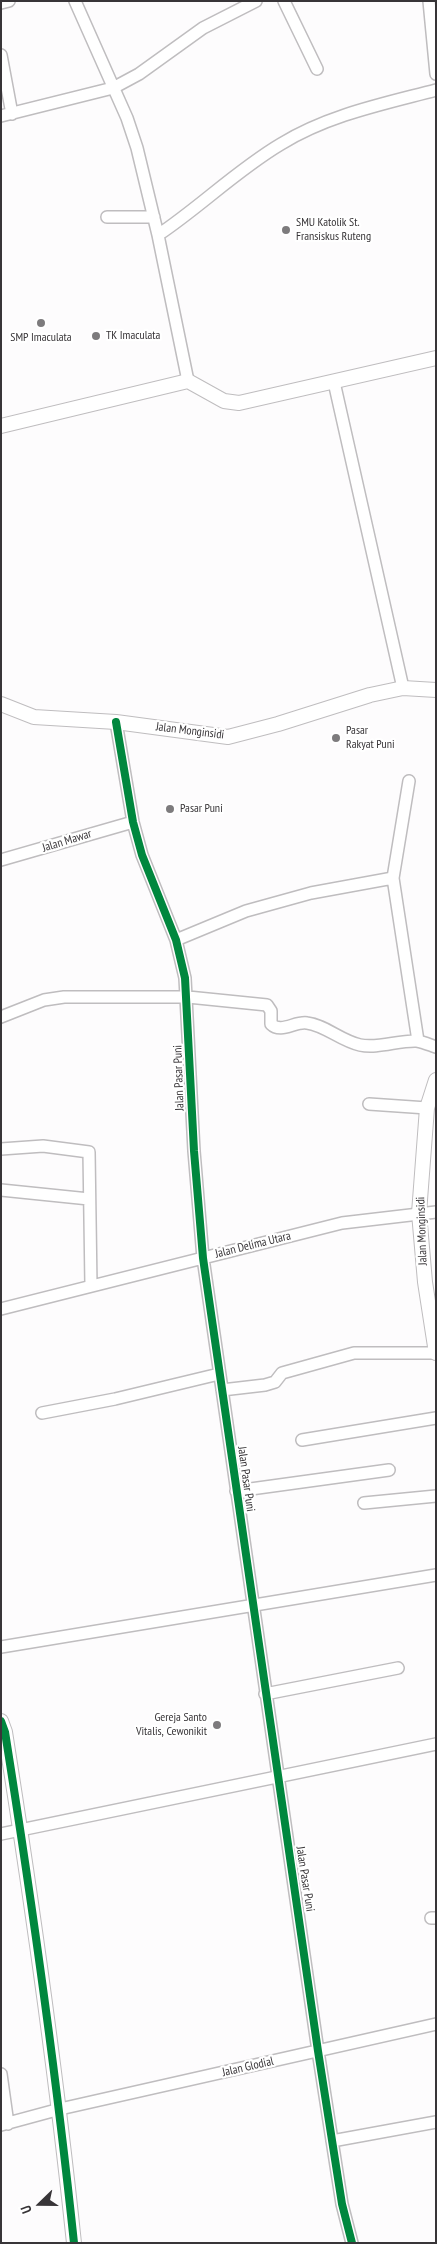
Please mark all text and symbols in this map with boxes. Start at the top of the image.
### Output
place label: SMU Katolik St. Fransiskus Ruteng [296,216,371,244]
marker: SMU Katolik St. Fransiskus Ruteng [280,224,292,236]
marker: SMP Imaculata [35,317,47,329]
place label: TK Imaculata [106,329,160,343]
marker: TK Imaculata [90,330,102,342]
place label: SMP Imaculata [10,331,72,345]
street label: Jalan Monginsidi [155,720,225,742]
place label: Pasar Rakyat Puni [346,724,395,752]
marker: Pasar Rakyat Puni [330,732,342,744]
place label: Pasar Puni [180,802,223,816]
marker: Pasar Puni [164,803,176,815]
street label: Jalan Mawar [41,827,93,855]
street label: Jalan Pasar Puni [171,1045,187,1111]
street label: Jalan Monginsidi [414,1196,430,1266]
street label: Jalan Delima Utara [214,1229,292,1261]
street label: Jalan Pasar Puni [234,1445,258,1513]
place label: Gereja Santo Vitalis, Cewonikit [136,1711,207,1739]
marker: Gereja Santo Vitalis, Cewonikit [211,1719,223,1731]
street label: Jalan Pasar Puni [293,1845,317,1913]
street label: Jalan Glodial [221,2054,275,2080]
north arrow [15,2179,65,2229]
text: U [16,2203,36,2216]

